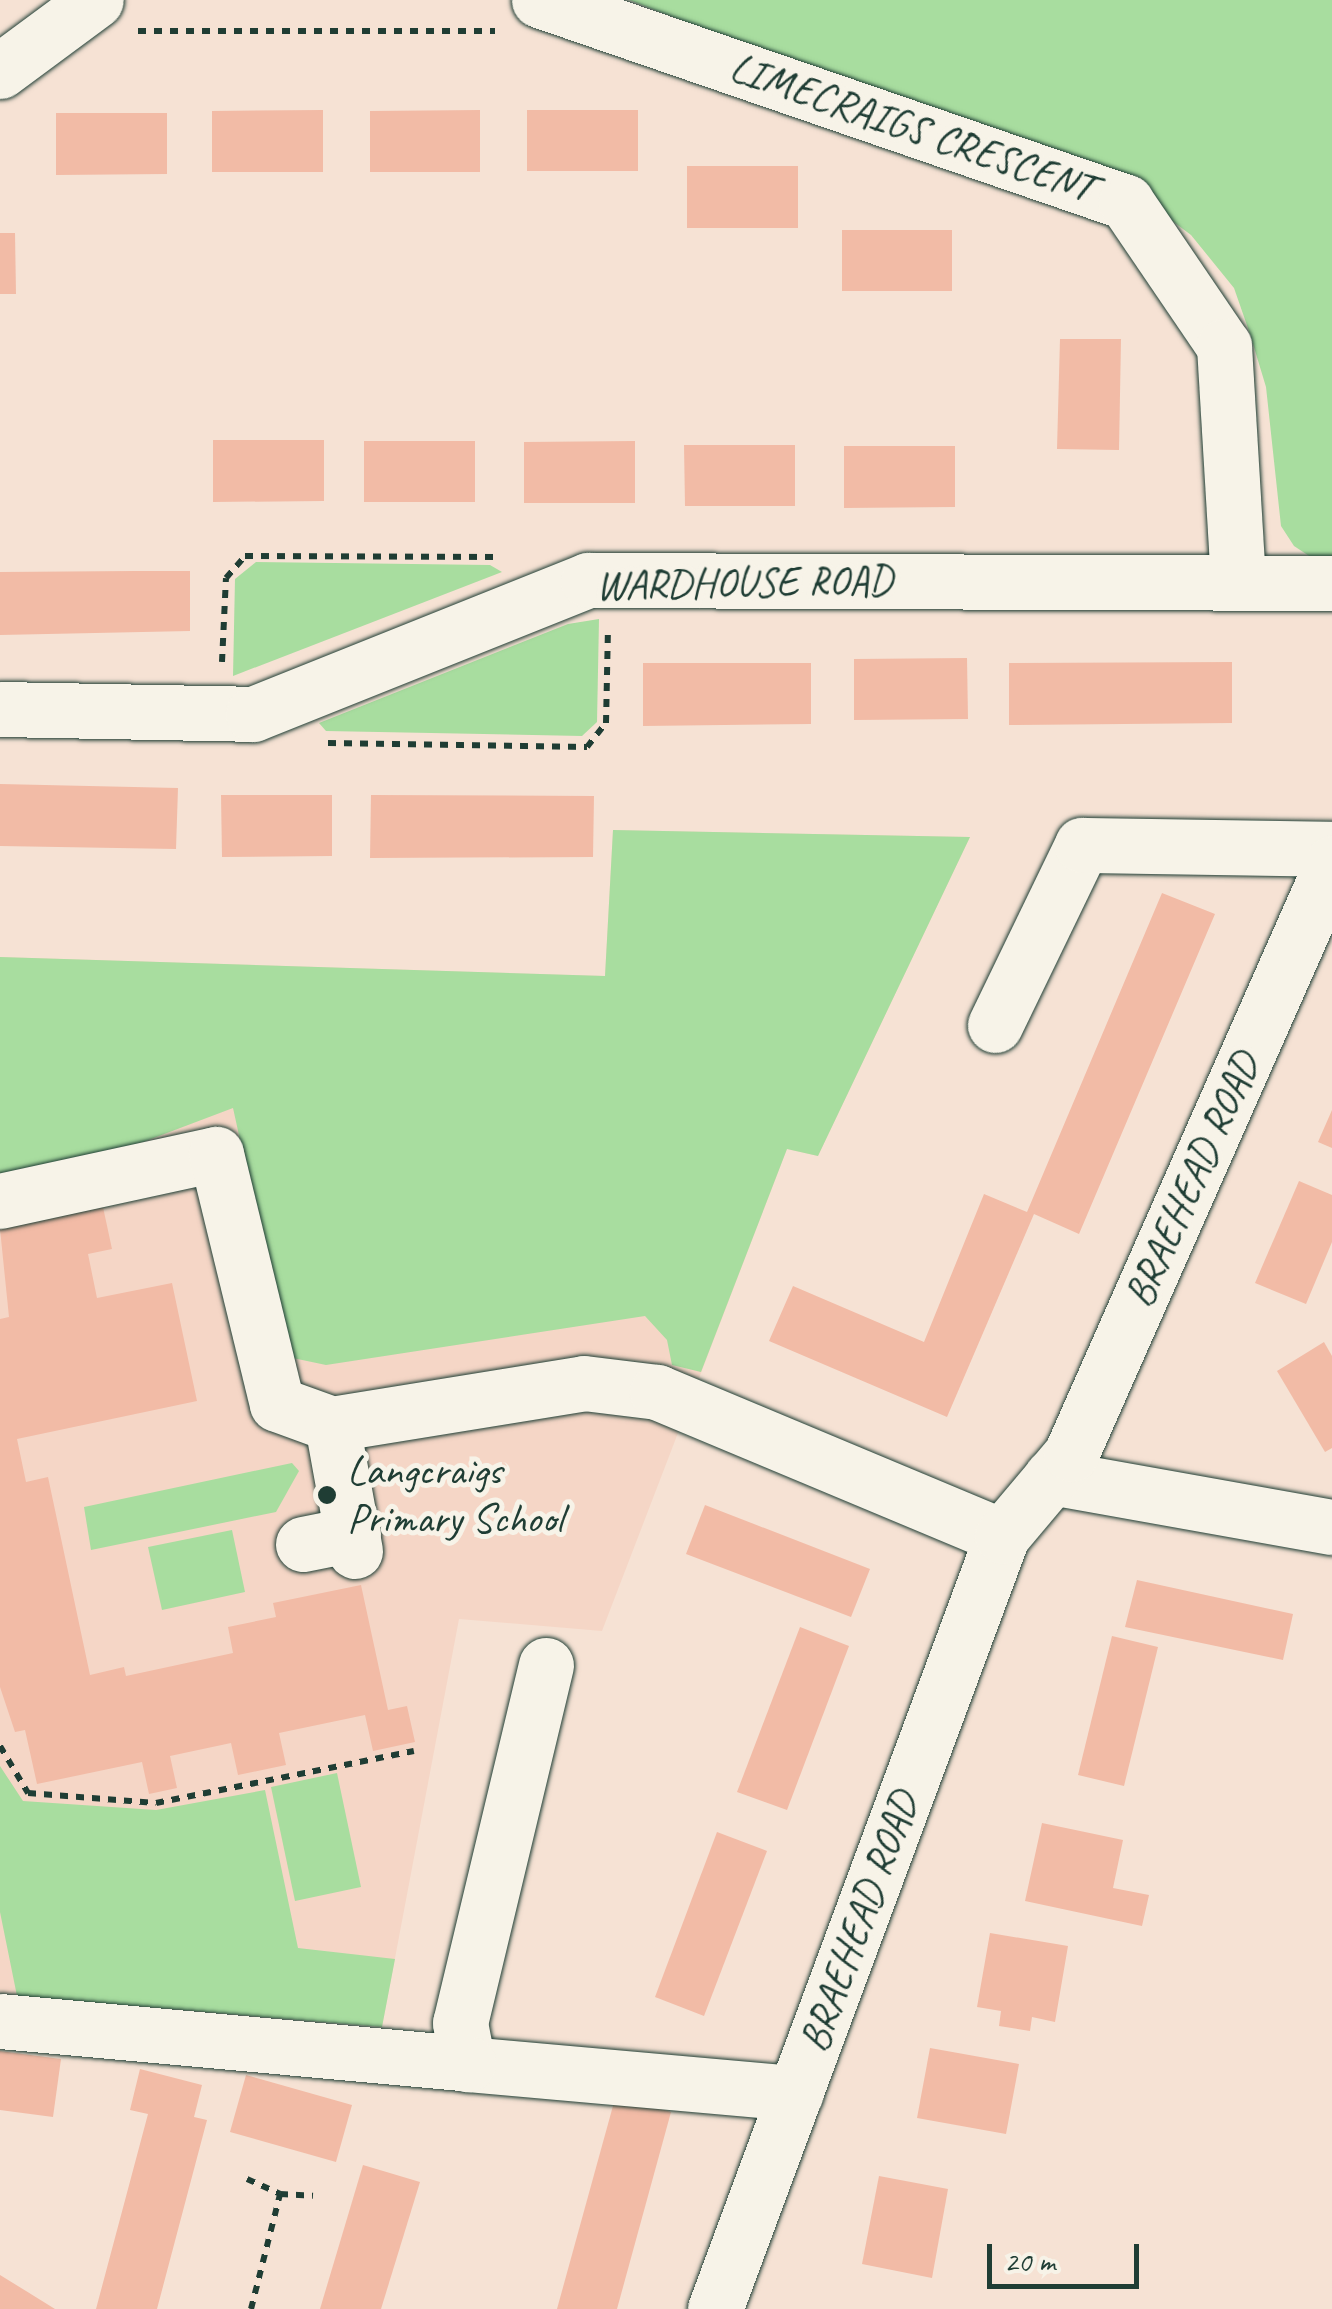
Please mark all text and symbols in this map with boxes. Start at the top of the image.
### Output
street label: LIMECRAIGS CRESCENT [723,42,1101,214]
street label: WARDHOUSE ROAD [593,555,895,611]
street label: BRAEHEAD ROAD [1113,1044,1271,1316]
place label: Langcraigs Primary School [347,1446,562,1544]
marker: Langcraigs Primary School [316,1484,338,1506]
street label: BRAEHEAD ROAD [788,1784,930,2060]
scale bar [992,2224,1144,2286]
text: 20 m [1004,2242,1055,2280]

